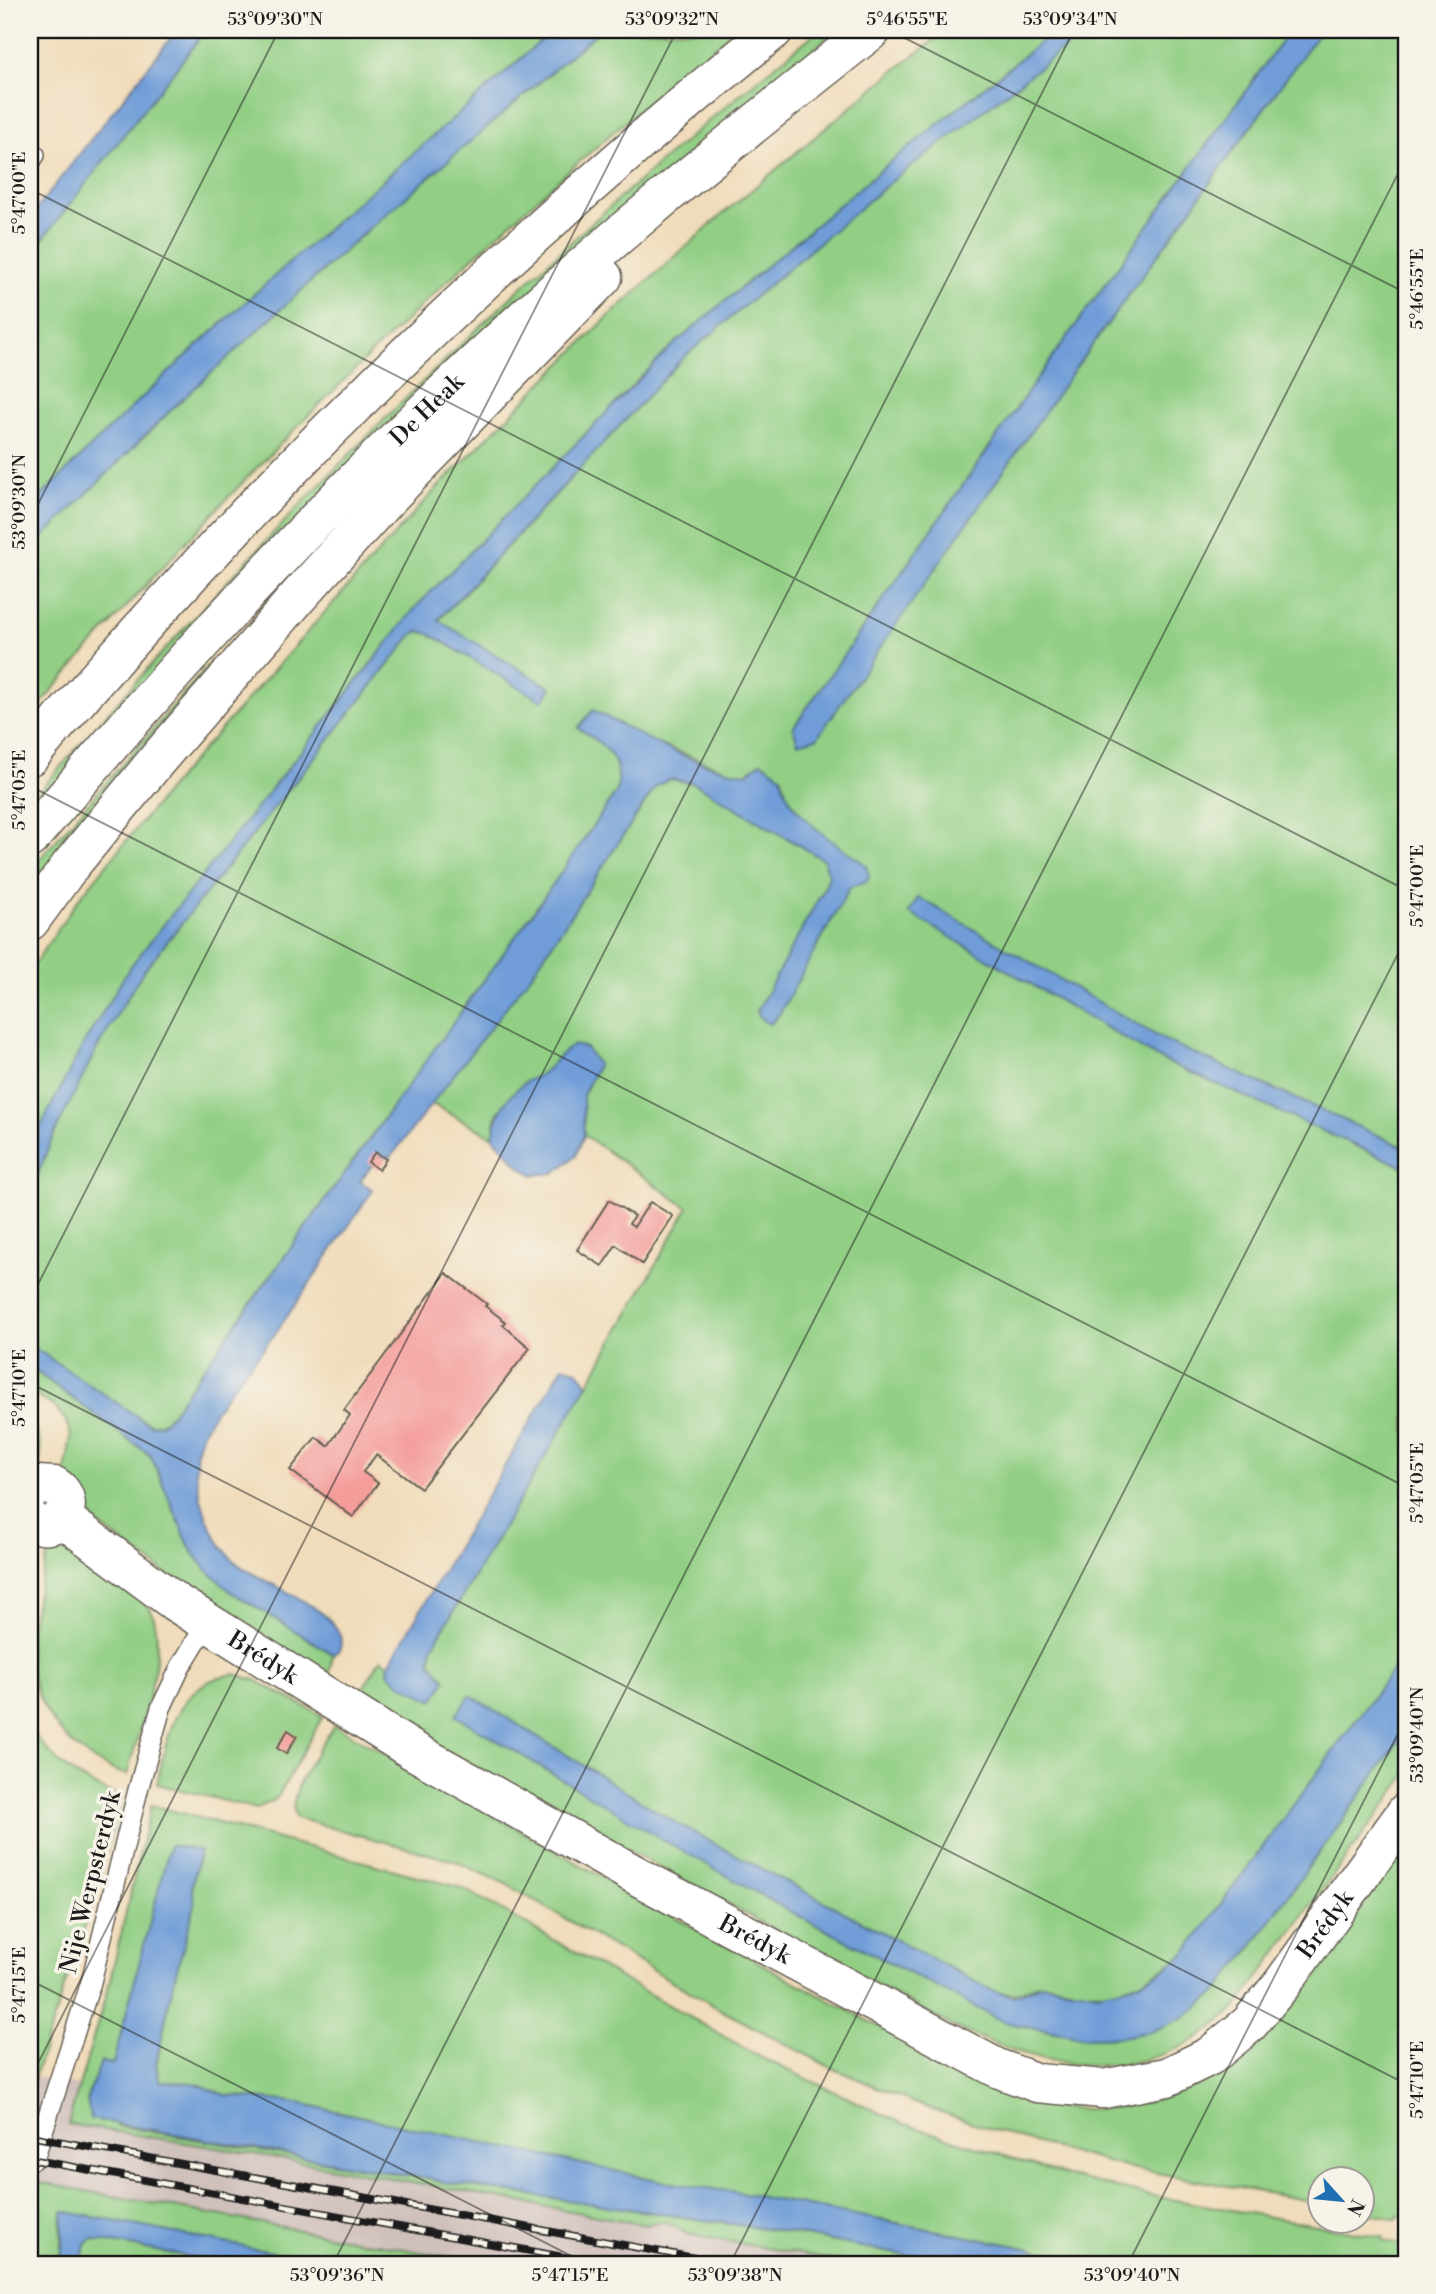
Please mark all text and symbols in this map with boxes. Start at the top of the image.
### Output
text: 53°09'30"N [227,8,323,31]
text: 53°09'32"N [625,8,720,31]
text: 5°46'55"E [866,8,948,31]
text: 53°09'34"N [1023,8,1118,31]
text: 5°47'00"E [8,152,31,234]
text: 5°46'55"E [1406,248,1429,330]
street label: De Heak [384,366,472,453]
text: 53°09'30"N [8,454,31,550]
text: 5°47'05"E [8,750,31,830]
text: 5°47'00"E [1406,845,1429,927]
text: 5°47'10"E [8,1349,31,1427]
text: 5°47'05"E [1406,1443,1429,1523]
street label: Brédyk [221,1624,305,1692]
text: 53°09'40"N [1406,1686,1429,1783]
street label: Nije Werpsterdyk [54,1786,128,1977]
street label: Brédyk [1291,1884,1362,1966]
street label: Brédyk [713,1908,797,1972]
text: 5°47'15"E [8,1947,31,2023]
text: 5°47'10"E [1406,2041,1429,2119]
north arrow [1306,2164,1376,2234]
text: N [1341,2195,1369,2219]
text: 53°09'36"N [290,2264,385,2287]
text: 5°47'15"E [532,2264,608,2287]
text: 53°09'38"N [688,2264,783,2287]
text: 53°09'40"N [1084,2264,1181,2287]

